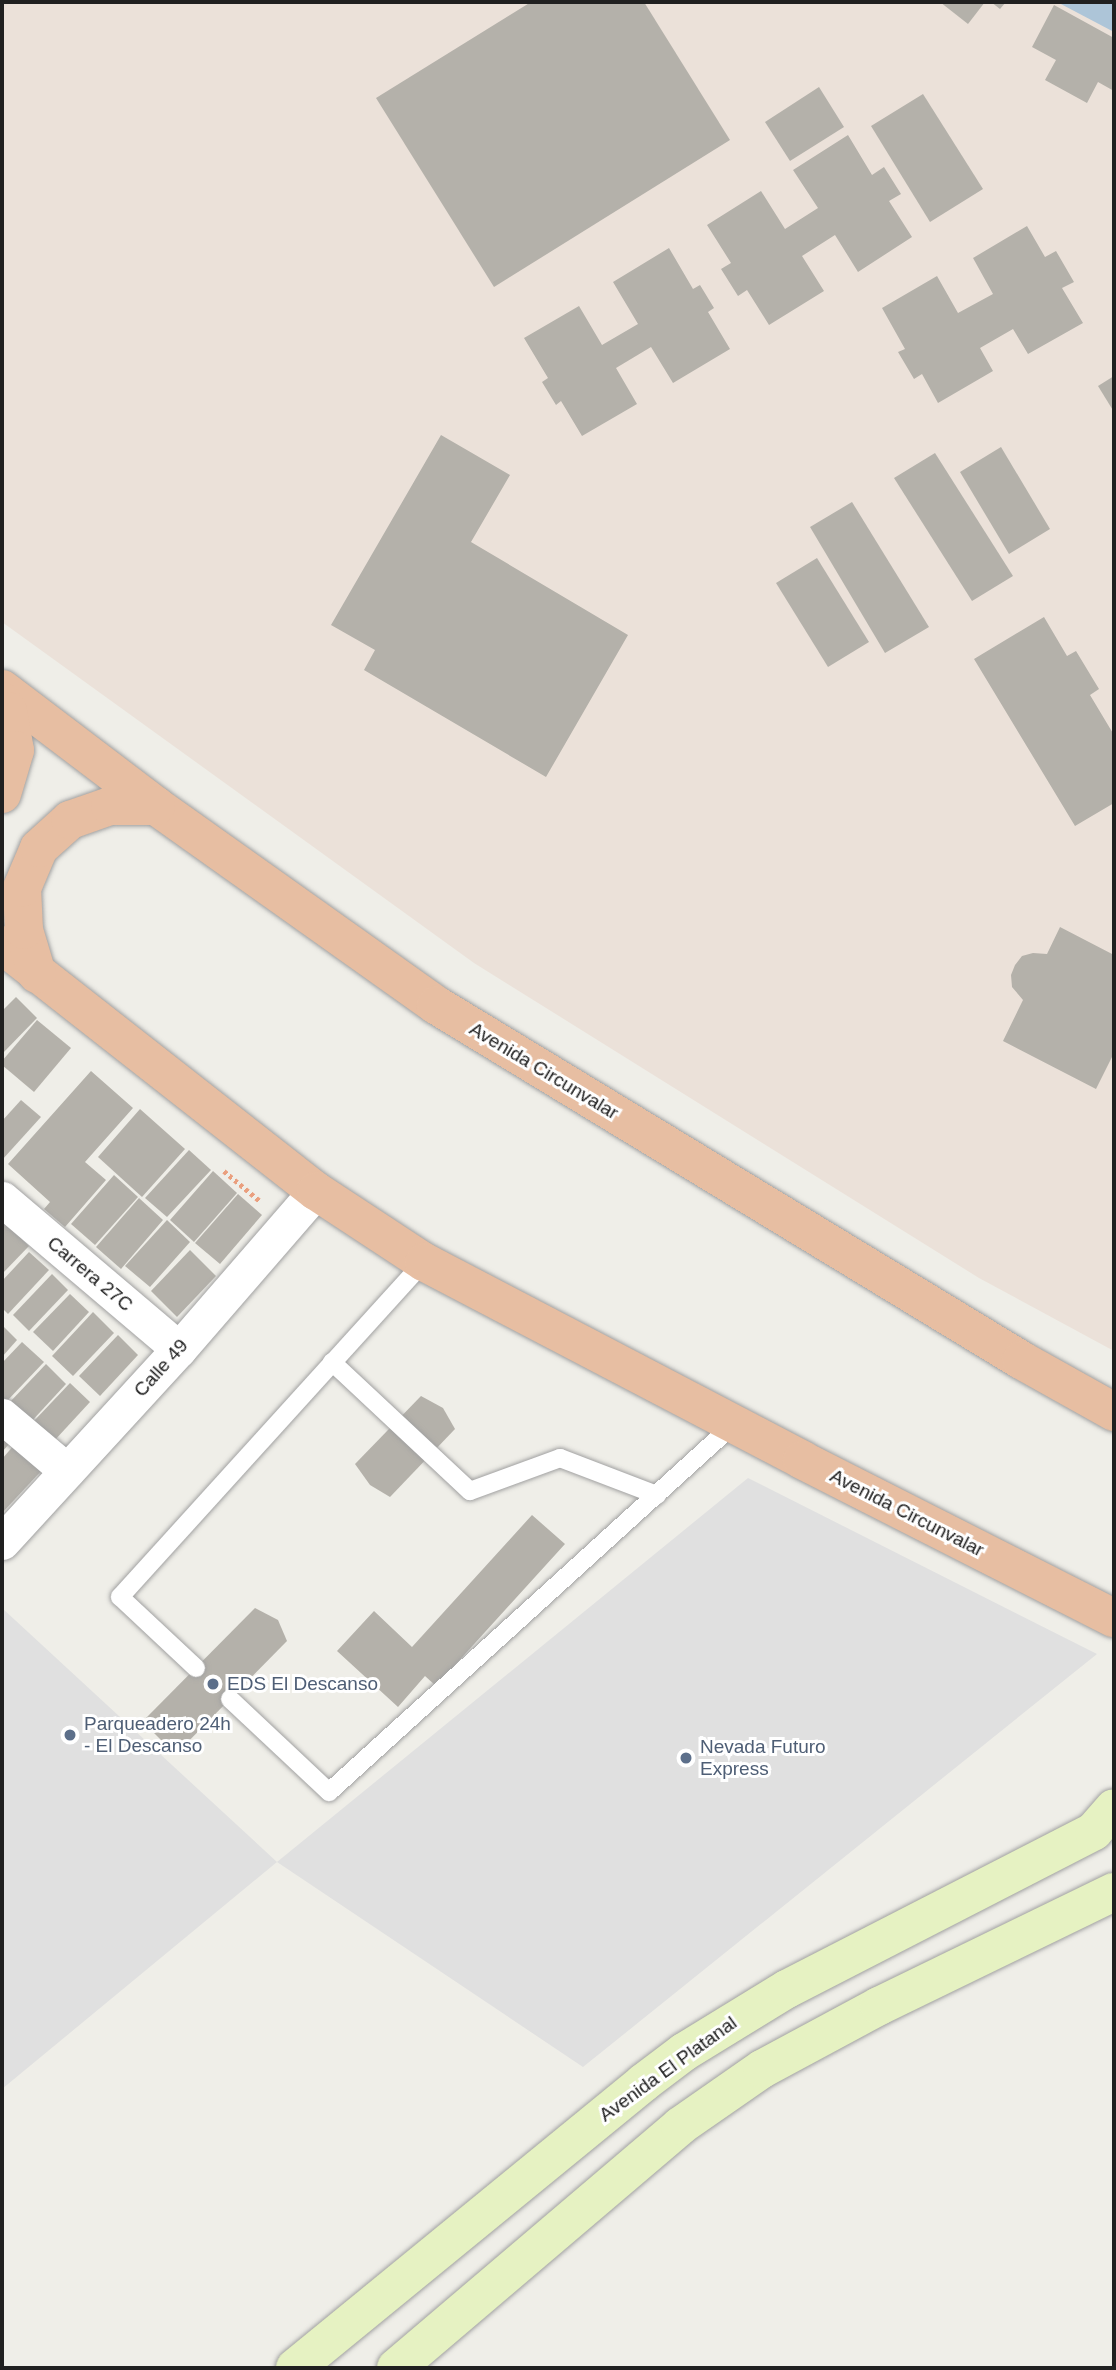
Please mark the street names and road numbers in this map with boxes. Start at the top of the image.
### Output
street label: Avenida Circunvalar [465,1018,623,1124]
street label: Carrera 27C [43,1232,137,1316]
street label: Calle 49 [129,1334,193,1402]
street label: Avenida Circunvalar [826,1464,988,1562]
street label: Avenida El Platanal [595,2011,741,2127]

